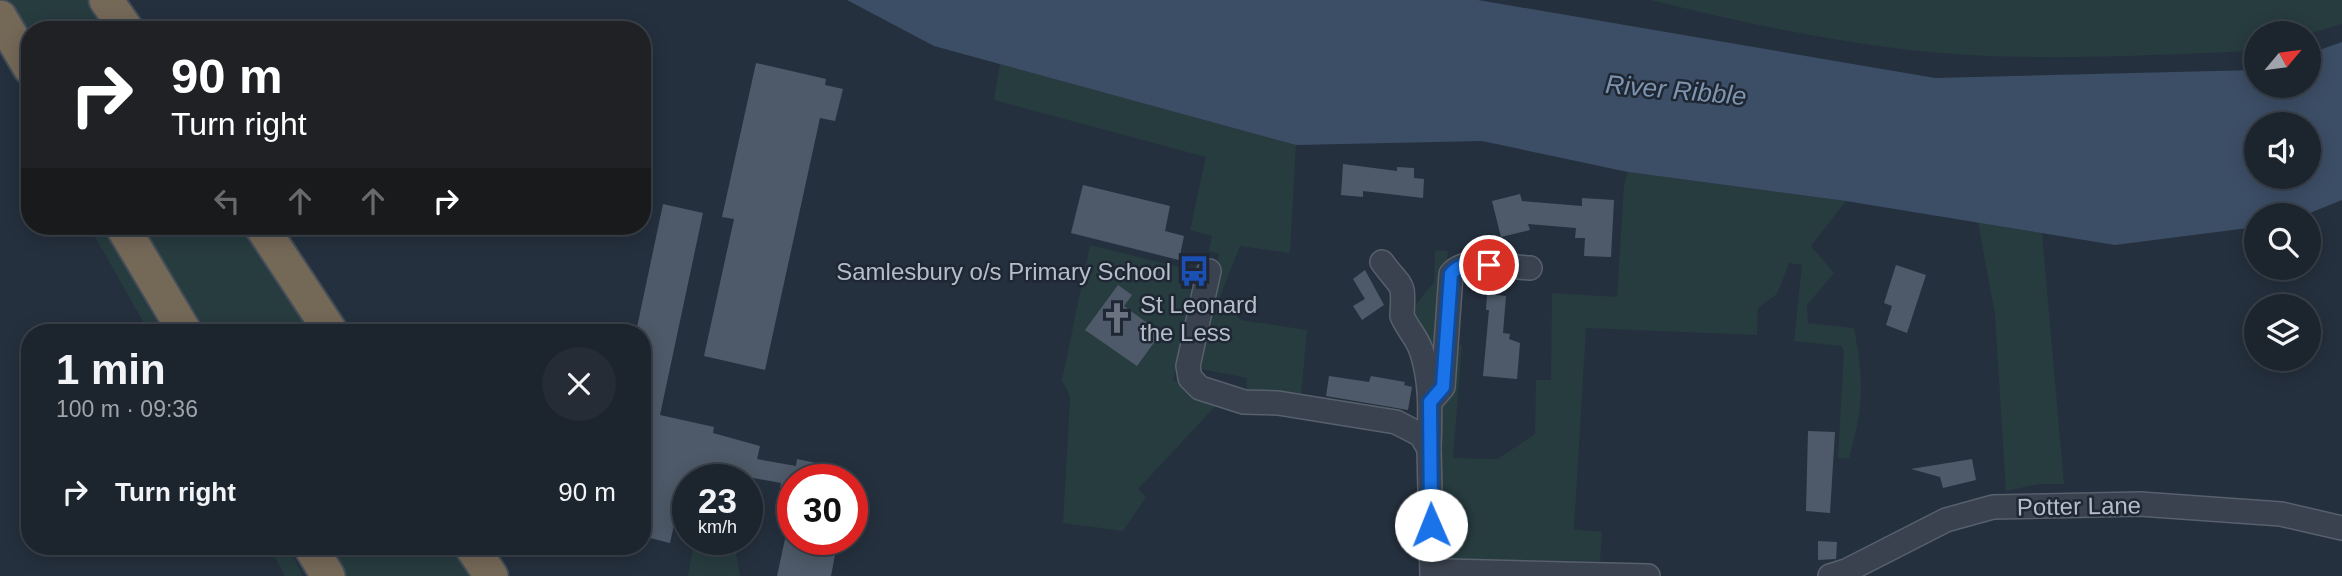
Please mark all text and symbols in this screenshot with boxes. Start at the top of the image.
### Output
north arrow [2244,21,2320,98]
map controls [2244,21,2321,371]
icon: right [56,49,147,140]
text: 90 m [171,49,283,103]
water label: River Ribble [1604,69,1748,111]
text: Turn right [171,106,307,142]
button: sound [2244,112,2321,189]
icon: left [208,182,246,220]
icon: ahead [281,182,319,220]
icon: ahead [354,182,392,220]
icon: right [427,182,465,220]
button: search [2244,203,2321,280]
pin [1459,235,1519,295]
icon: arrive [1470,246,1508,284]
bus stop icon: Samlesbury o/s Primary School [1177,254,1211,288]
place label: Samlesbury o/s Primary School [836,258,1171,285]
place label: St Leonard the Less [1140,291,1257,346]
button: layers [2244,294,2321,371]
church icon: St Leonard the Less [1100,301,1134,335]
text: 1 min [56,346,166,393]
button: close [542,347,616,421]
text: 100 m · 09:36 [56,396,198,422]
speed limit sign: 30 [777,464,868,555]
icon: right [56,473,94,511]
text: Turn right [115,477,236,507]
text: 90 m [558,477,616,507]
text: 23 [698,481,737,520]
position arrow [1394,488,1468,562]
street label: Potter Lane [2017,491,2141,521]
text: km/h [698,517,737,537]

